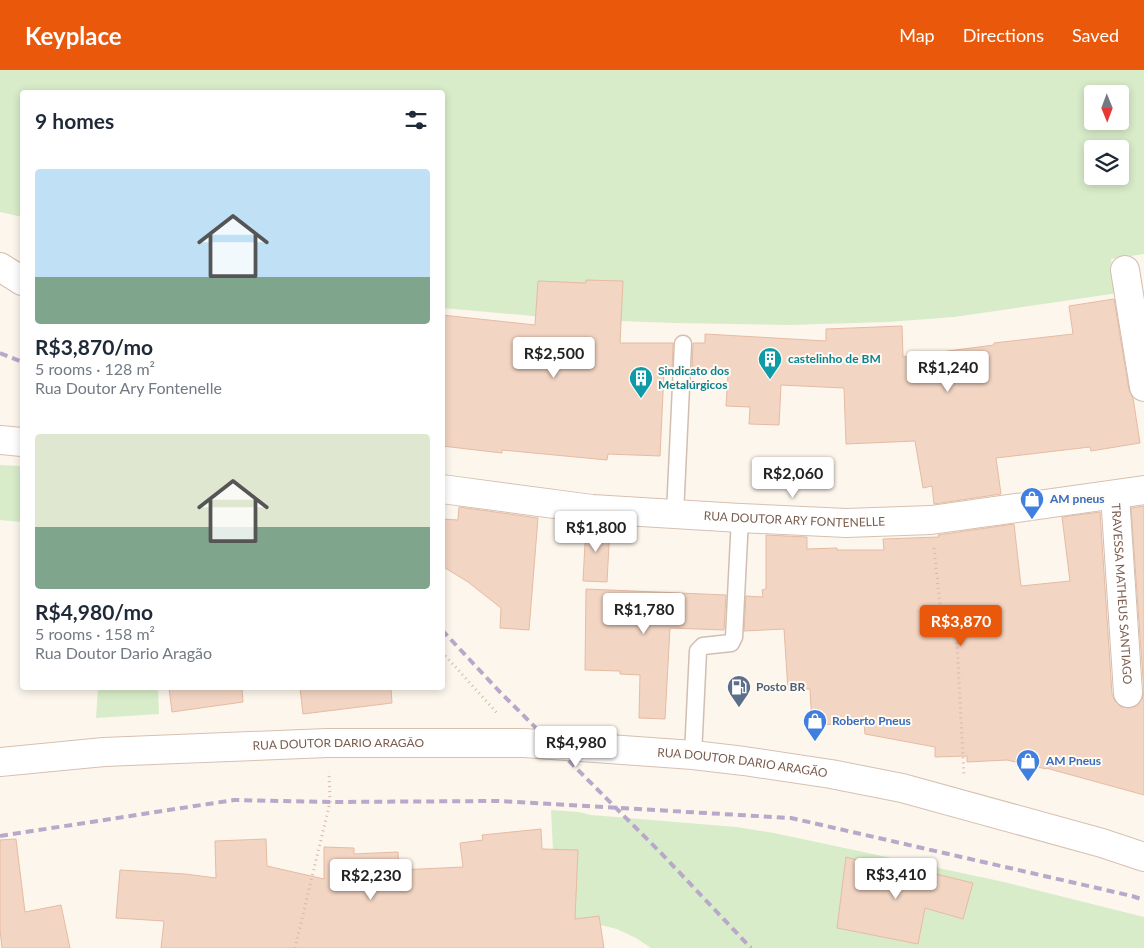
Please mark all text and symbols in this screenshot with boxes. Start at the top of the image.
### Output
text: Keyplace [25,21,122,50]
text: Map [899,24,935,46]
text: Directions [963,24,1044,46]
text: Saved [1072,24,1119,46]
north arrow [1084,85,1129,130]
map controls [1084,85,1129,185]
icon: filters [402,106,430,134]
text: 9 homes [35,108,114,133]
button: layers [1084,140,1129,185]
icon: home [188,201,278,291]
text: R$3,870/mo [35,334,153,359]
pin: R$2,500 [508,336,600,379]
text: R$2,500 [524,343,584,362]
building icon: castelinho de BM [757,346,783,380]
pin: R$1,240 [902,350,994,393]
place label: castelinho de BM [788,351,881,366]
text: R$1,240 [918,357,978,376]
text: 5 rooms · 128 m² [35,359,155,378]
place label: Sindicato dos Metalúrgicos [658,363,729,392]
building icon: Sindicato dos Metalúrgicos [628,365,654,399]
text: Rua Doutor Ary Fontenelle [35,378,222,397]
pin: R$2,060 [747,456,839,499]
text: R$2,060 [763,463,823,482]
icon: home [188,466,278,556]
shop icon: AM pneus [1019,486,1045,520]
place label: AM pneus [1049,491,1105,506]
street label: TRAVESSA MATHEUS SANTIAGO [1109,503,1135,685]
street label: RUA DOUTOR ARY FONTENELLE [703,508,885,530]
pin: R$1,800 [550,510,642,553]
text: R$1,800 [566,517,626,536]
pin: R$1,780 [598,592,690,635]
text: R$4,980/mo [35,599,153,624]
text: R$1,780 [614,599,674,618]
pin: R$3,870 [915,604,1007,647]
text: R$3,870 [931,611,991,630]
text: 5 rooms · 158 m² [35,624,155,643]
text: Rua Doutor Dario Aragão [35,643,212,662]
fuel station icon: Posto BR [726,674,752,708]
place label: Posto BR [756,679,805,694]
shop icon: Roberto Pneus [802,708,828,742]
place label: Roberto Pneus [832,713,911,728]
pin: R$4,980 [530,726,622,768]
text: R$4,980 [546,732,606,751]
street label: RUA DOUTOR DARIO ARAGÃO [252,735,424,753]
street label: RUA DOUTOR DARIO ARAGÃO [657,744,829,780]
shop icon: AM Pneus [1015,748,1041,782]
place label: AM Pneus [1045,753,1101,768]
pin: R$2,230 [325,858,417,901]
pin: R$3,410 [850,858,942,900]
text: R$3,410 [866,864,926,883]
text: R$2,230 [341,865,401,884]

